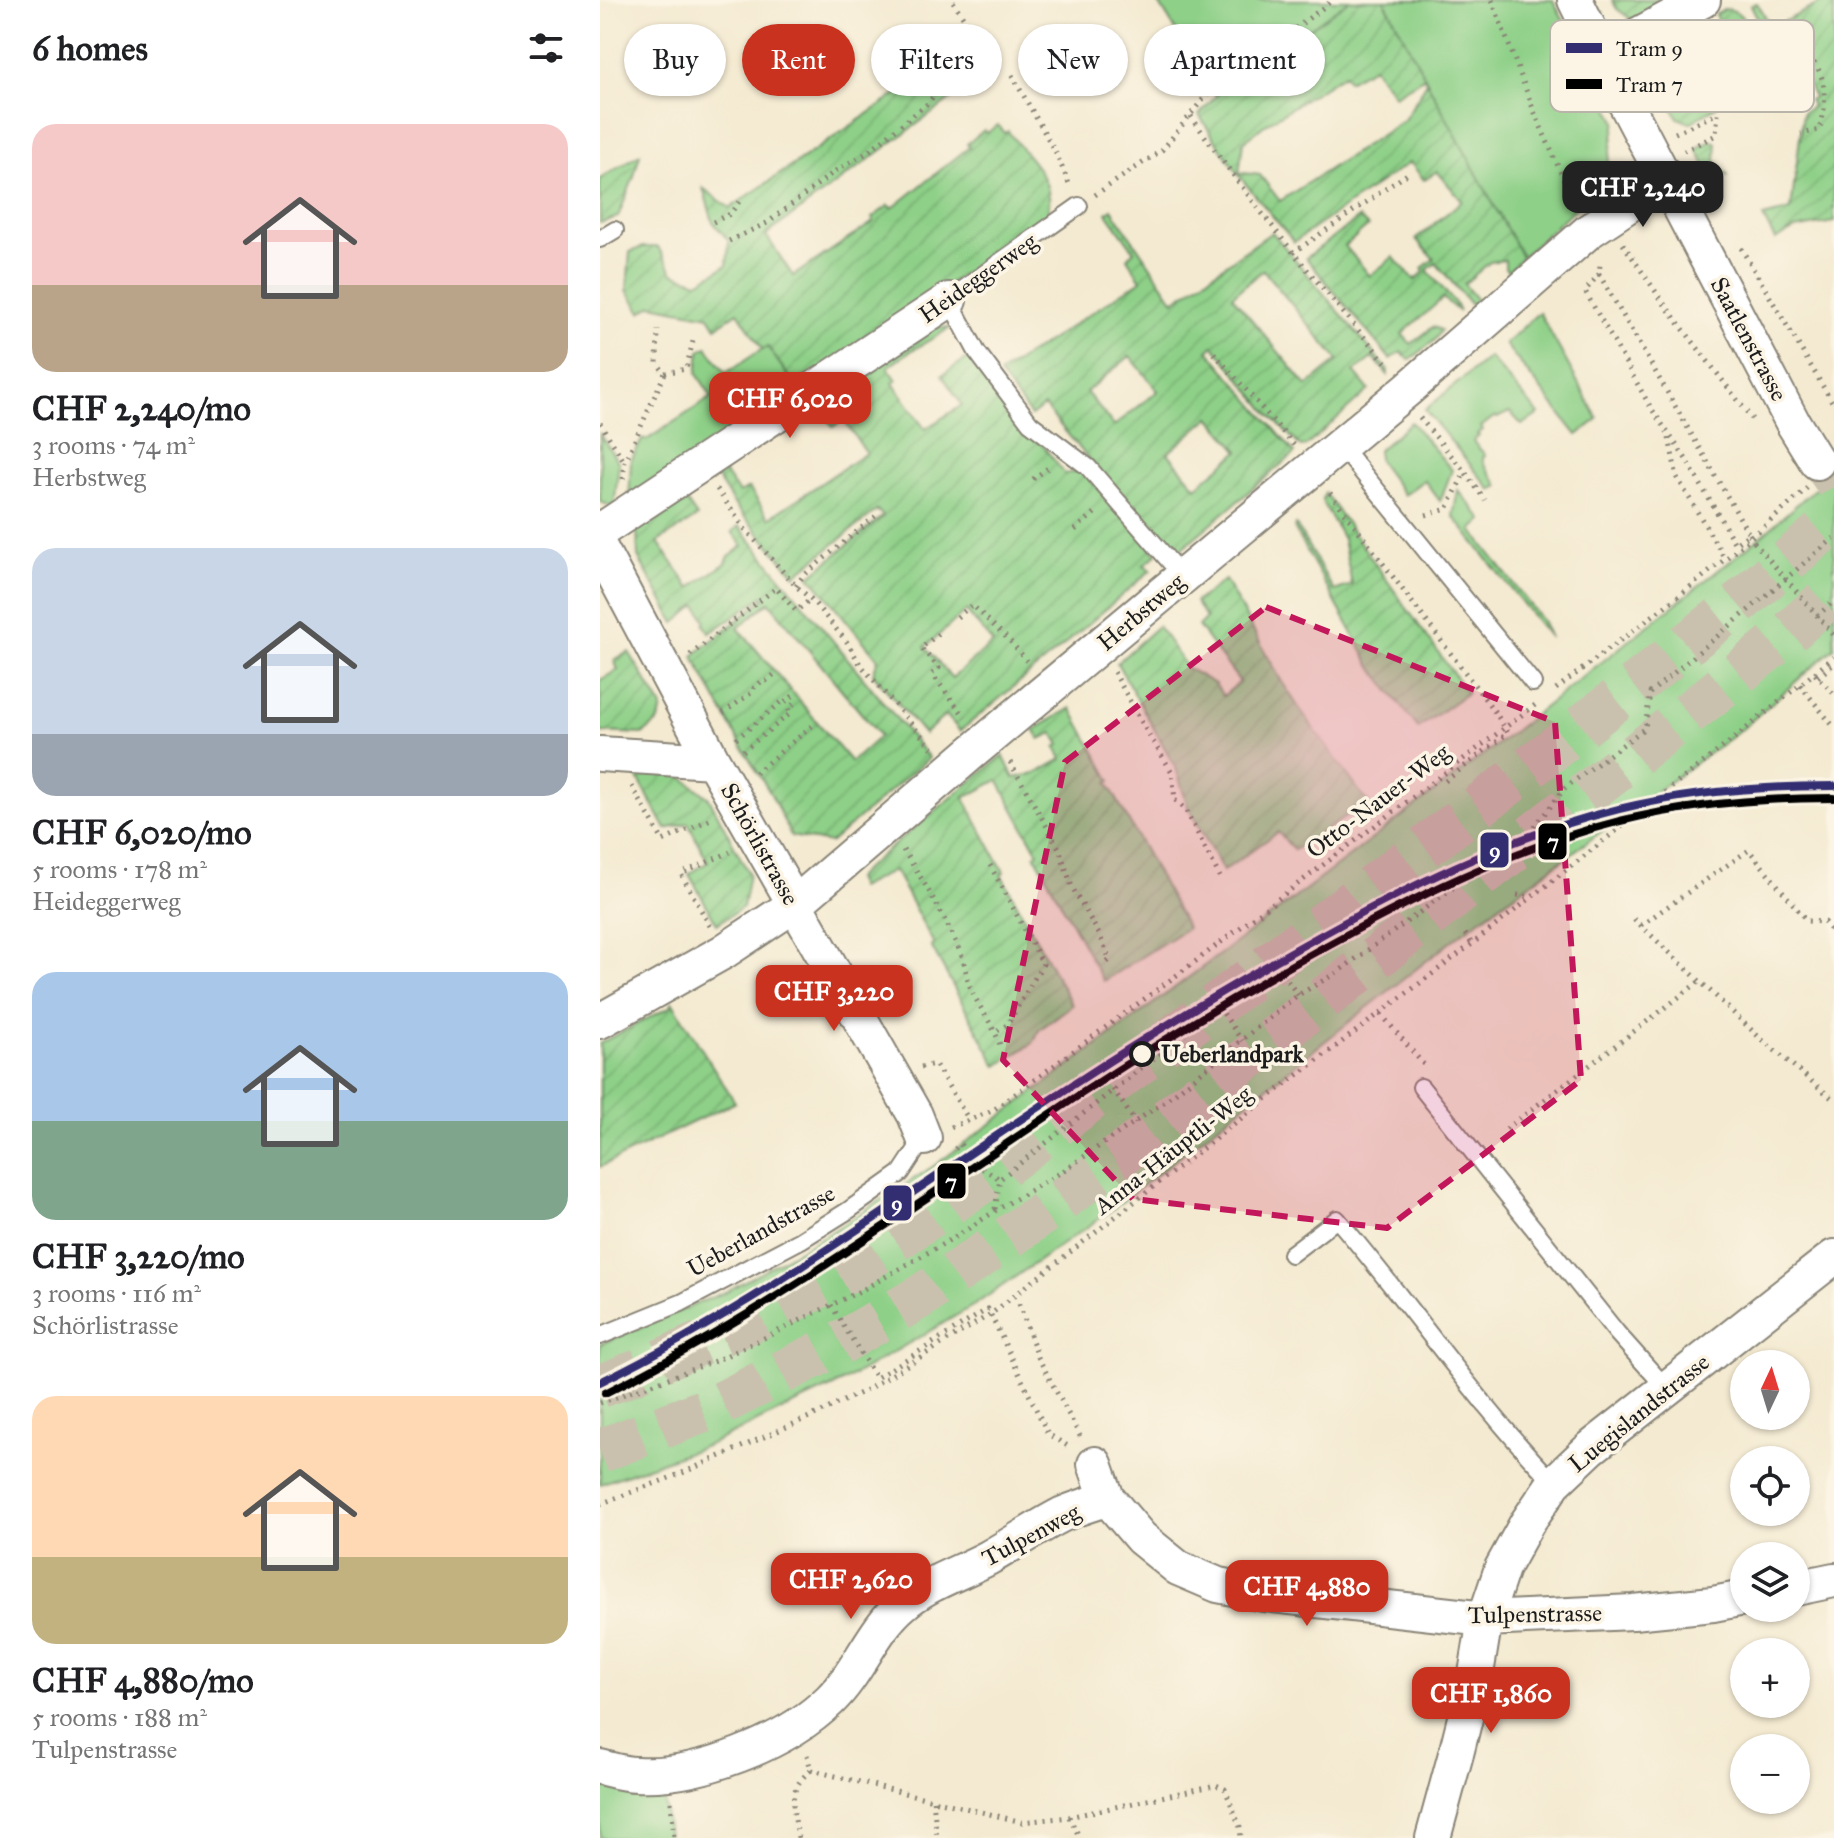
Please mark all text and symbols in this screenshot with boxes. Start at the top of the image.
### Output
legend [1550,20,1814,112]
chip: Buy [624,24,726,96]
chip: Rent [742,24,855,96]
chip: Filters [871,24,1002,96]
chip: New [1018,24,1128,96]
chip: Apartment [1144,24,1325,96]
icon: filters [524,26,568,70]
text: 6 homes [32,28,148,69]
text: Tram 9 [1616,35,1683,62]
text: Tram 7 [1616,71,1683,98]
pin: CHF 2,240 [1551,161,1735,229]
text: CHF 2,240 [1580,171,1706,203]
icon: home [228,176,372,320]
street label: Heideggerweg [913,226,1043,330]
street label: Saatlenstrasse [1704,272,1794,406]
pin: CHF 6,020 [698,372,882,440]
text: CHF 6,020 [727,382,853,414]
text: CHF 2,240/mo [32,388,251,429]
text: 3 rooms · 74 m² [32,429,195,461]
text: Herbstweg [32,461,146,493]
street label: Herbstweg [1091,566,1192,657]
icon: home [228,600,372,744]
street label: Otto-Nauer-Weg [1300,737,1456,865]
street label: Schörlistrasse [714,778,806,910]
text: CHF 6,020/mo [32,812,252,853]
line badge: 7 [1537,822,1568,861]
text: 7 [1547,828,1559,855]
line badge: 9 [1479,831,1510,869]
text: 9 [1489,837,1501,864]
text: 5 rooms · 178 m² [32,853,207,885]
text: Heideggerweg [32,885,181,917]
pin: CHF 3,220 [742,965,926,1033]
text: CHF 3,220 [774,975,894,1007]
icon: home [228,1024,372,1168]
place label: Ueberlandpark [1161,1039,1305,1069]
marker: Ueberlandpark [1130,1042,1154,1066]
street label: Anna-Häuptli-Weg [1087,1079,1259,1222]
line badge: 7 [936,1162,967,1200]
text: 7 [945,1168,957,1195]
street label: Ueberlandstrasse [682,1178,840,1284]
line badge: 9 [882,1184,913,1222]
text: 9 [891,1190,903,1217]
text: CHF 3,220/mo [32,1236,245,1277]
text: 3 rooms · 116 m² [32,1277,201,1309]
text: Schörlistrasse [32,1309,179,1341]
street label: Luegislandstrasse [1562,1347,1716,1479]
north arrow [1730,1350,1810,1430]
map controls [1730,1350,1810,1814]
button: locate [1730,1446,1810,1526]
icon: home [228,1448,372,1592]
street label: Tulpenweg [977,1496,1086,1573]
button: layers [1730,1542,1810,1622]
pin: CHF 2,620 [759,1553,943,1621]
pin: CHF 4,880 [1215,1560,1399,1628]
text: CHF 2,620 [789,1563,913,1595]
text: CHF 4,880 [1243,1570,1371,1602]
street label: Tulpenstrasse [1468,1598,1602,1630]
button: + [1730,1638,1810,1718]
text: CHF 4,880/mo [32,1660,254,1701]
pin: CHF 1,860 [1399,1667,1583,1735]
text: CHF 1,860 [1430,1677,1552,1709]
text: 5 rooms · 188 m² [32,1701,207,1733]
text: Tulpenstrasse [32,1733,177,1765]
button: − [1730,1734,1810,1814]

